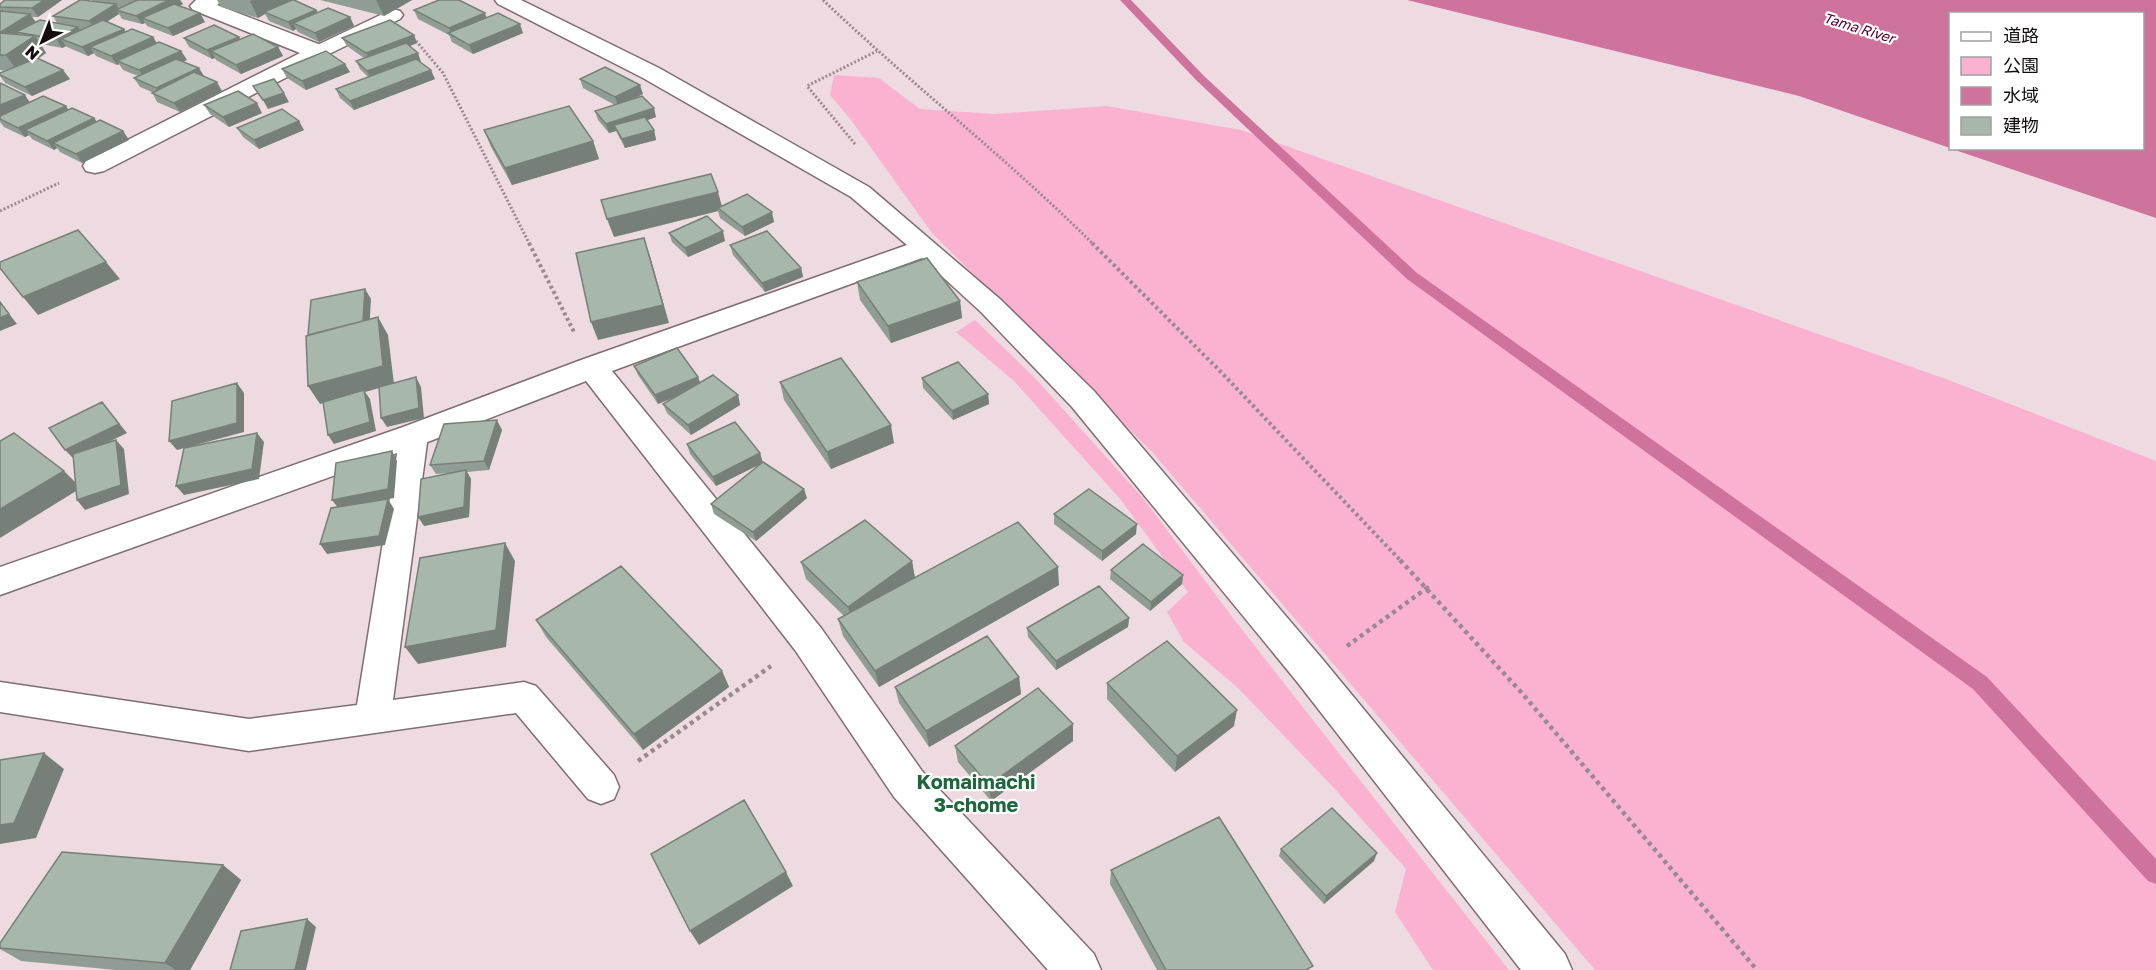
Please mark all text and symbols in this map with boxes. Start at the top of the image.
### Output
water label: Tama River [1821,9,1899,47]
north arrow [12,12,72,72]
legend [1949,12,2144,150]
text: 道路 [2003,24,2039,46]
text: N [21,42,43,65]
text: 公園 [2003,54,2039,76]
text: 水域 [2003,84,2039,106]
text: 建物 [2003,114,2039,136]
district label: Komaimachi 3-chome [917,769,1035,816]

